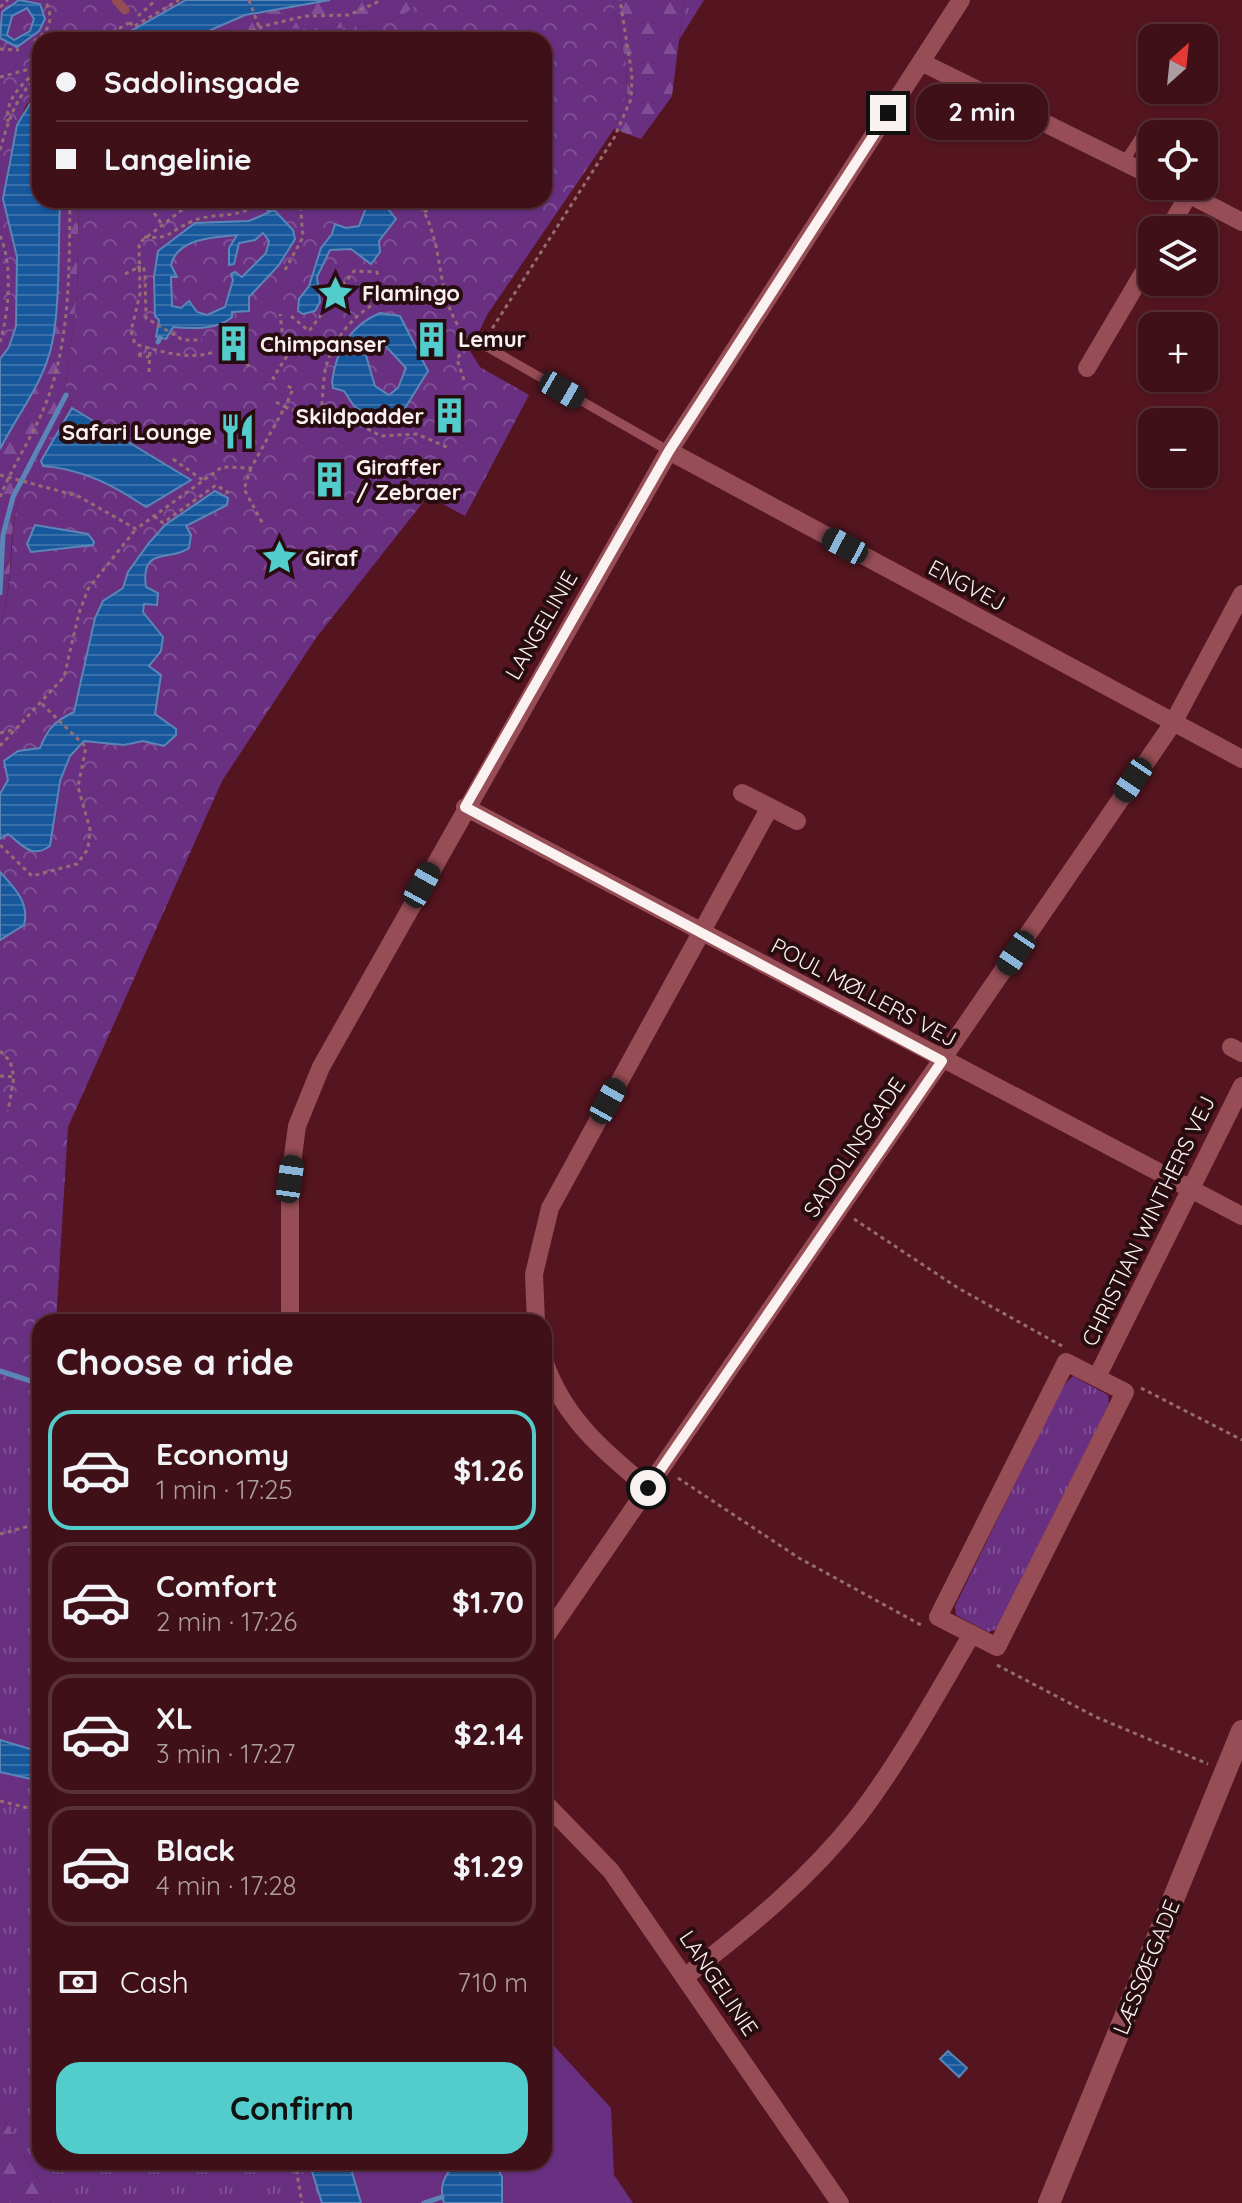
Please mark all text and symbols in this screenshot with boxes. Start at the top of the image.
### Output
north arrow [1138,24,1218,104]
map controls [1138,24,1218,488]
text: Sadolinsgade [104,63,300,101]
callout: 2 min [916,85,1048,141]
route end [870,95,906,131]
text: 2 min [948,95,1016,128]
button: locate [1138,120,1218,200]
text: Langelinie [104,140,252,178]
button: layers [1138,216,1218,296]
place icon: Flamingo [317,274,355,312]
place label: Flamingo [362,279,460,307]
button: + [1138,312,1218,392]
building icon: Lemur [413,320,451,358]
building icon: Chimpanser [215,325,253,363]
place label: Lemur [458,325,527,353]
place label: Chimpanser [260,330,386,358]
car [535,368,589,412]
building icon: Skildpadder [431,397,469,435]
place label: Skildpadder [296,402,424,430]
button: − [1138,408,1218,488]
restaurant icon: Safari Lounge [219,413,257,451]
place label: Safari Lounge [62,418,212,446]
place label: Giraffer / Zebraer [356,453,462,506]
building icon: Giraffer / Zebraer [311,461,349,499]
car [818,524,872,568]
place icon: Giraf [260,539,298,577]
place label: Giraf [305,544,359,572]
street label: ENGVEJ [924,553,1010,617]
street label: LANGELINIE [499,566,583,684]
car [1110,753,1156,807]
car [400,858,444,912]
car [993,926,1039,980]
street label: POUL MØLLERS VEJ [766,931,962,1053]
street label: SADOLINSGADE [797,1072,911,1222]
car [586,1074,630,1128]
street label: CHRISTIAN WINTHERS VEJ [1075,1091,1221,1351]
car [275,1154,305,1204]
text: Choose a ride [56,1339,294,1384]
icon: car [60,1434,132,1506]
text: Economy [156,1435,289,1473]
text: $1.26 [453,1451,524,1489]
route start [630,1470,666,1506]
text: 1 min · 17:25 [156,1473,293,1506]
icon: car [60,1566,132,1638]
text: Comfort [156,1567,277,1605]
text: $1.70 [452,1583,524,1621]
text: 2 min · 17:26 [156,1605,297,1638]
icon: car [60,1698,132,1770]
text: XL [156,1699,193,1737]
text: $2.14 [454,1715,524,1753]
text: 3 min · 17:27 [156,1737,295,1770]
icon: car [60,1830,132,1902]
text: Black [156,1831,235,1869]
text: $1.29 [453,1847,524,1885]
text: 4 min · 17:28 [156,1869,297,1902]
street label: LÆSSØEGADE [1106,1895,1186,2039]
street label: LANGELINIE [674,1925,764,2041]
icon: cash [56,1960,100,2004]
text: Cash [120,1963,189,2001]
text: 710 m [458,1966,528,1999]
button: Confirm [56,2062,528,2154]

